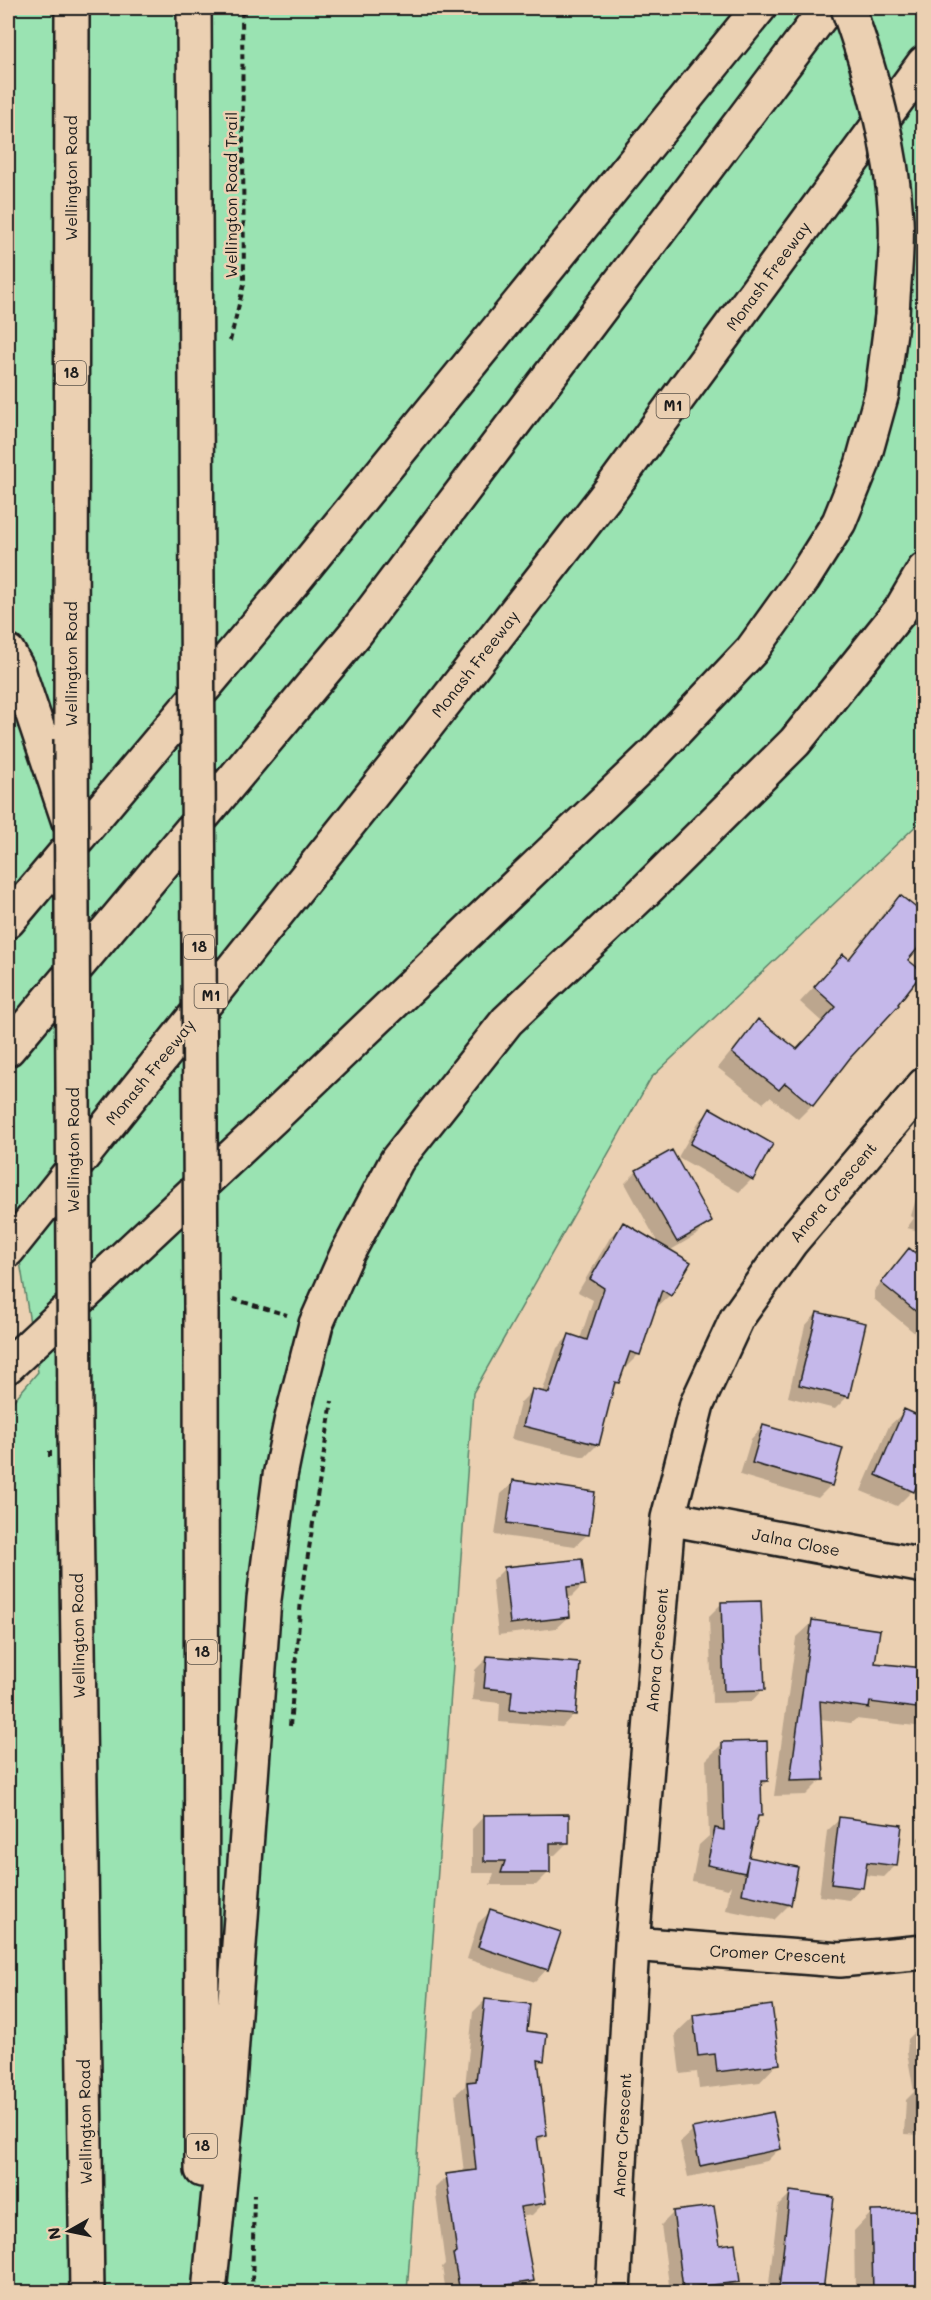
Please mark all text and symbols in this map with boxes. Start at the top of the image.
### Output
street label: Wellington Road Trail [220,112,241,278]
street label: Wellington Road [60,115,81,241]
street label: Monash Freeway [721,217,814,335]
road number: 18 [56,361,86,385]
road number: M1 [656,394,690,418]
street label: Wellington Road [60,601,81,727]
street label: Monash Freeway [426,606,523,722]
road number: 18 [184,935,214,959]
road number: M1 [194,984,228,1008]
street label: Monash Freeway [100,1014,199,1129]
street label: Wellington Road [62,1087,83,1213]
street label: Anora Crescent [784,1137,881,1246]
street label: Jalna Close [750,1523,842,1560]
street label: Wellington Road [66,1573,89,1699]
street label: Anora Crescent [641,1587,672,1713]
road number: 18 [187,1640,217,1664]
street label: Cromer Crescent [709,1939,847,1968]
street label: Wellington Road [73,2059,96,2185]
street label: Anora Crescent [608,2072,635,2198]
road number: 18 [187,2134,217,2158]
north arrow [39,2201,99,2261]
text: N [42,2226,65,2241]

